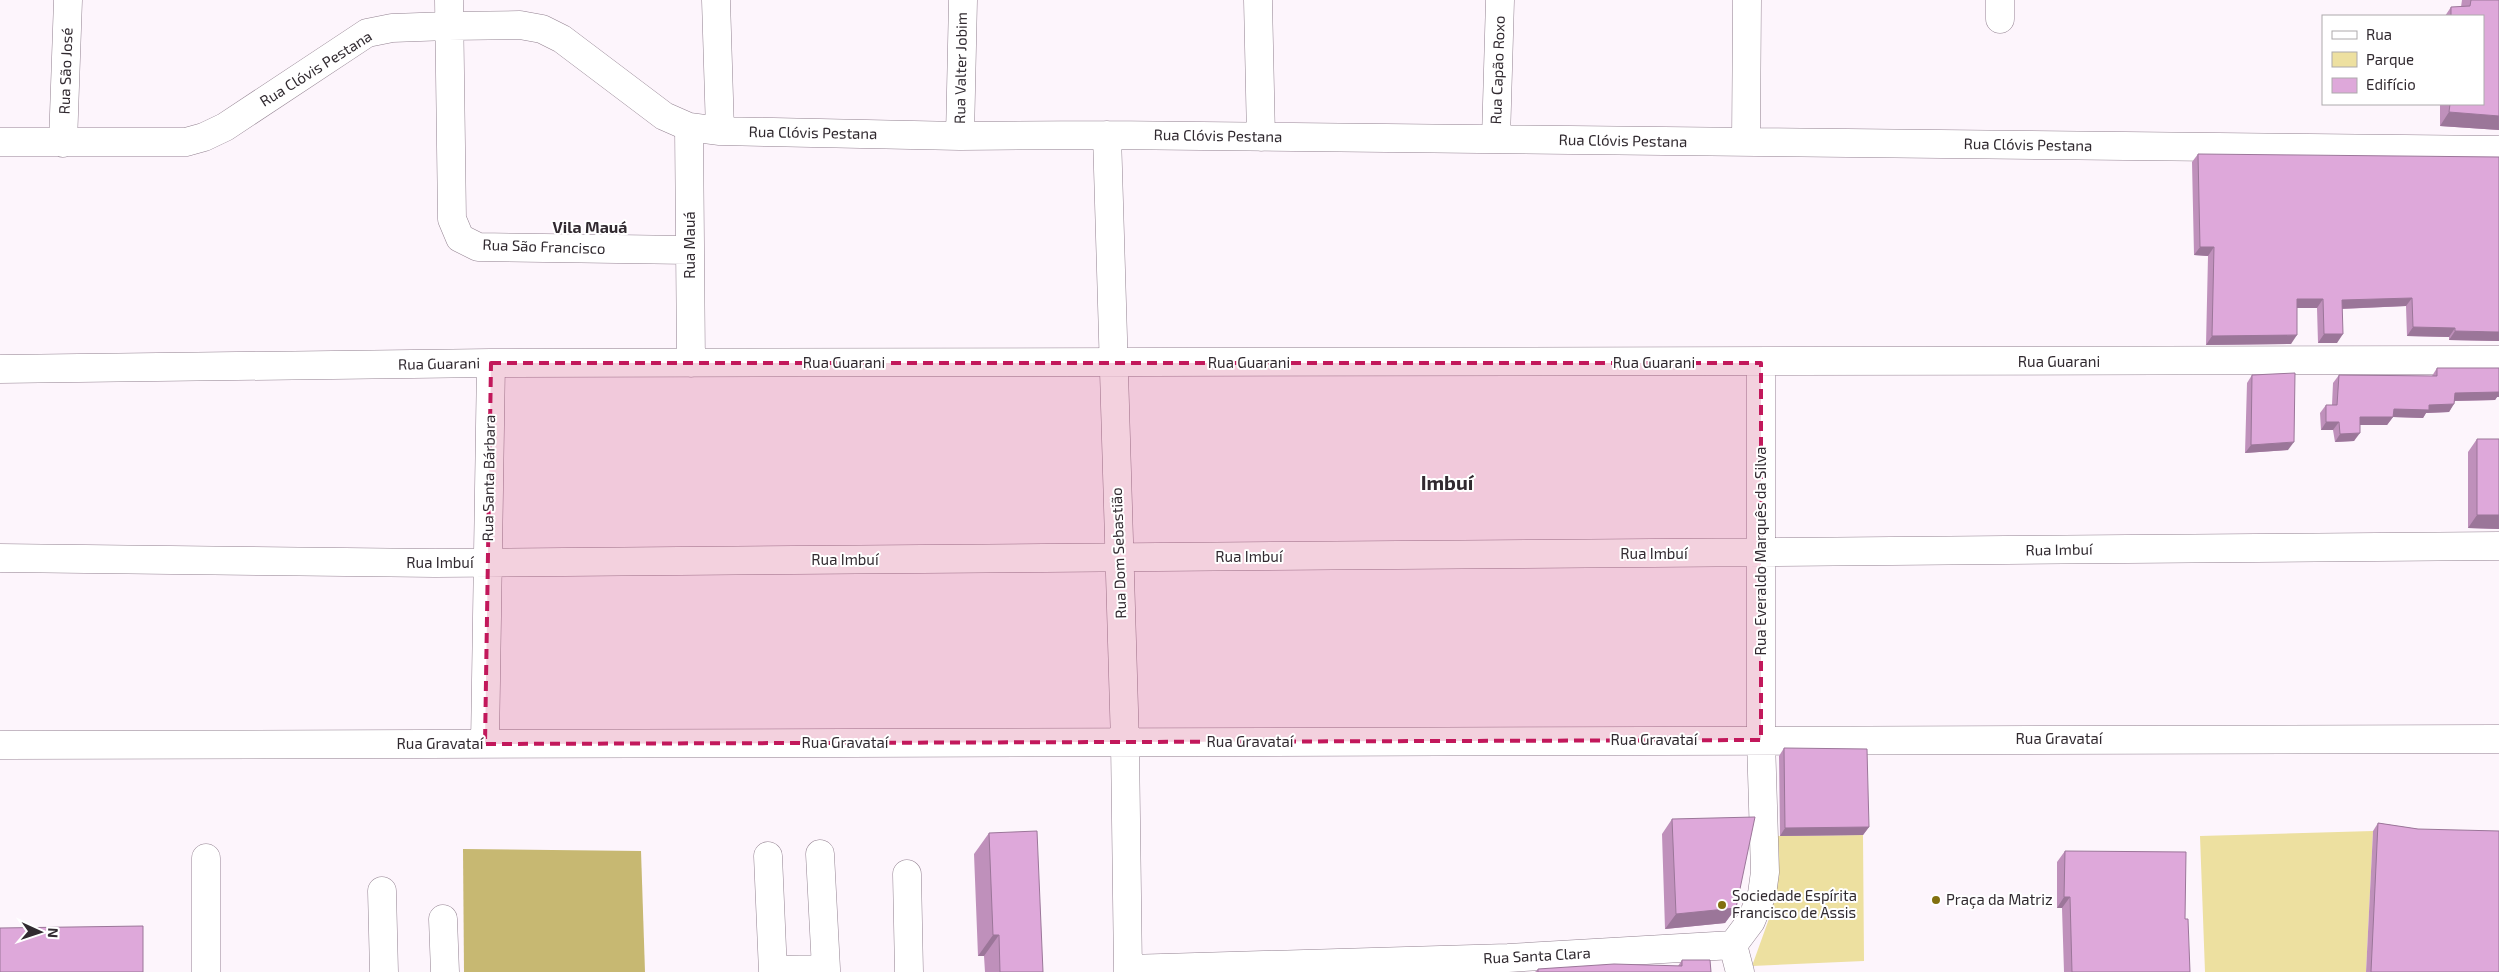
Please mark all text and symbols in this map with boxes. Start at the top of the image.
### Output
street label: Rua Valter Jobim [950,12,970,124]
street label: Rua Capão Roxo [1486,15,1508,125]
legend [2322,15,2484,105]
text: Rua [2366,25,2392,43]
street label: Rua Clóvis Pestana [256,26,375,110]
street label: Rua São José [54,27,76,115]
text: Parque [2366,50,2414,68]
text: Edifício [2366,75,2416,93]
street label: Rua Clóvis Pestana [748,122,878,142]
street label: Rua Clóvis Pestana [1153,125,1283,145]
street label: Rua Clóvis Pestana [1558,130,1688,150]
street label: Rua Clóvis Pestana [1963,134,2093,154]
street label: Rua Mauá [680,211,698,279]
district label: Vila Mauá [553,217,627,236]
street label: Rua São Francisco [482,235,606,257]
street label: Rua Guarani [2018,352,2100,370]
street label: Rua Guarani [398,353,480,373]
street label: Rua Guarani [803,353,885,371]
street label: Rua Guarani [1208,353,1290,371]
street label: Rua Guarani [1613,353,1695,371]
street label: Rua Santa Bárbara [478,415,498,541]
street label: Rua Everaldo Marquês da Silva [1751,447,1769,655]
district label: Imbuí [1421,470,1475,494]
street label: Rua Dom Sebastião [1107,487,1129,619]
street label: Rua Imbuí [2025,539,2094,559]
street label: Rua Imbuí [1620,544,1689,562]
street label: Rua Imbuí [1215,547,1284,565]
street label: Rua Imbuí [811,550,880,568]
street label: Rua Imbuí [406,553,475,571]
street label: Rua Gravataí [2016,729,2104,747]
street label: Rua Gravataí [1611,730,1699,748]
street label: Rua Gravataí [1207,732,1295,750]
street label: Rua Gravataí [802,733,890,751]
street label: Rua Gravataí [397,734,485,752]
place label: Sociedade Espírita Francisco de Assis [1732,886,1857,921]
place label: Praça da Matriz [1946,890,2053,909]
marker: Praça da Matriz [1930,894,1942,906]
marker: Sociedade Espírita Francisco de Assis [1716,899,1728,911]
north arrow [15,907,65,957]
text: N [45,927,62,938]
street label: Rua Santa Clara [1483,943,1591,967]

